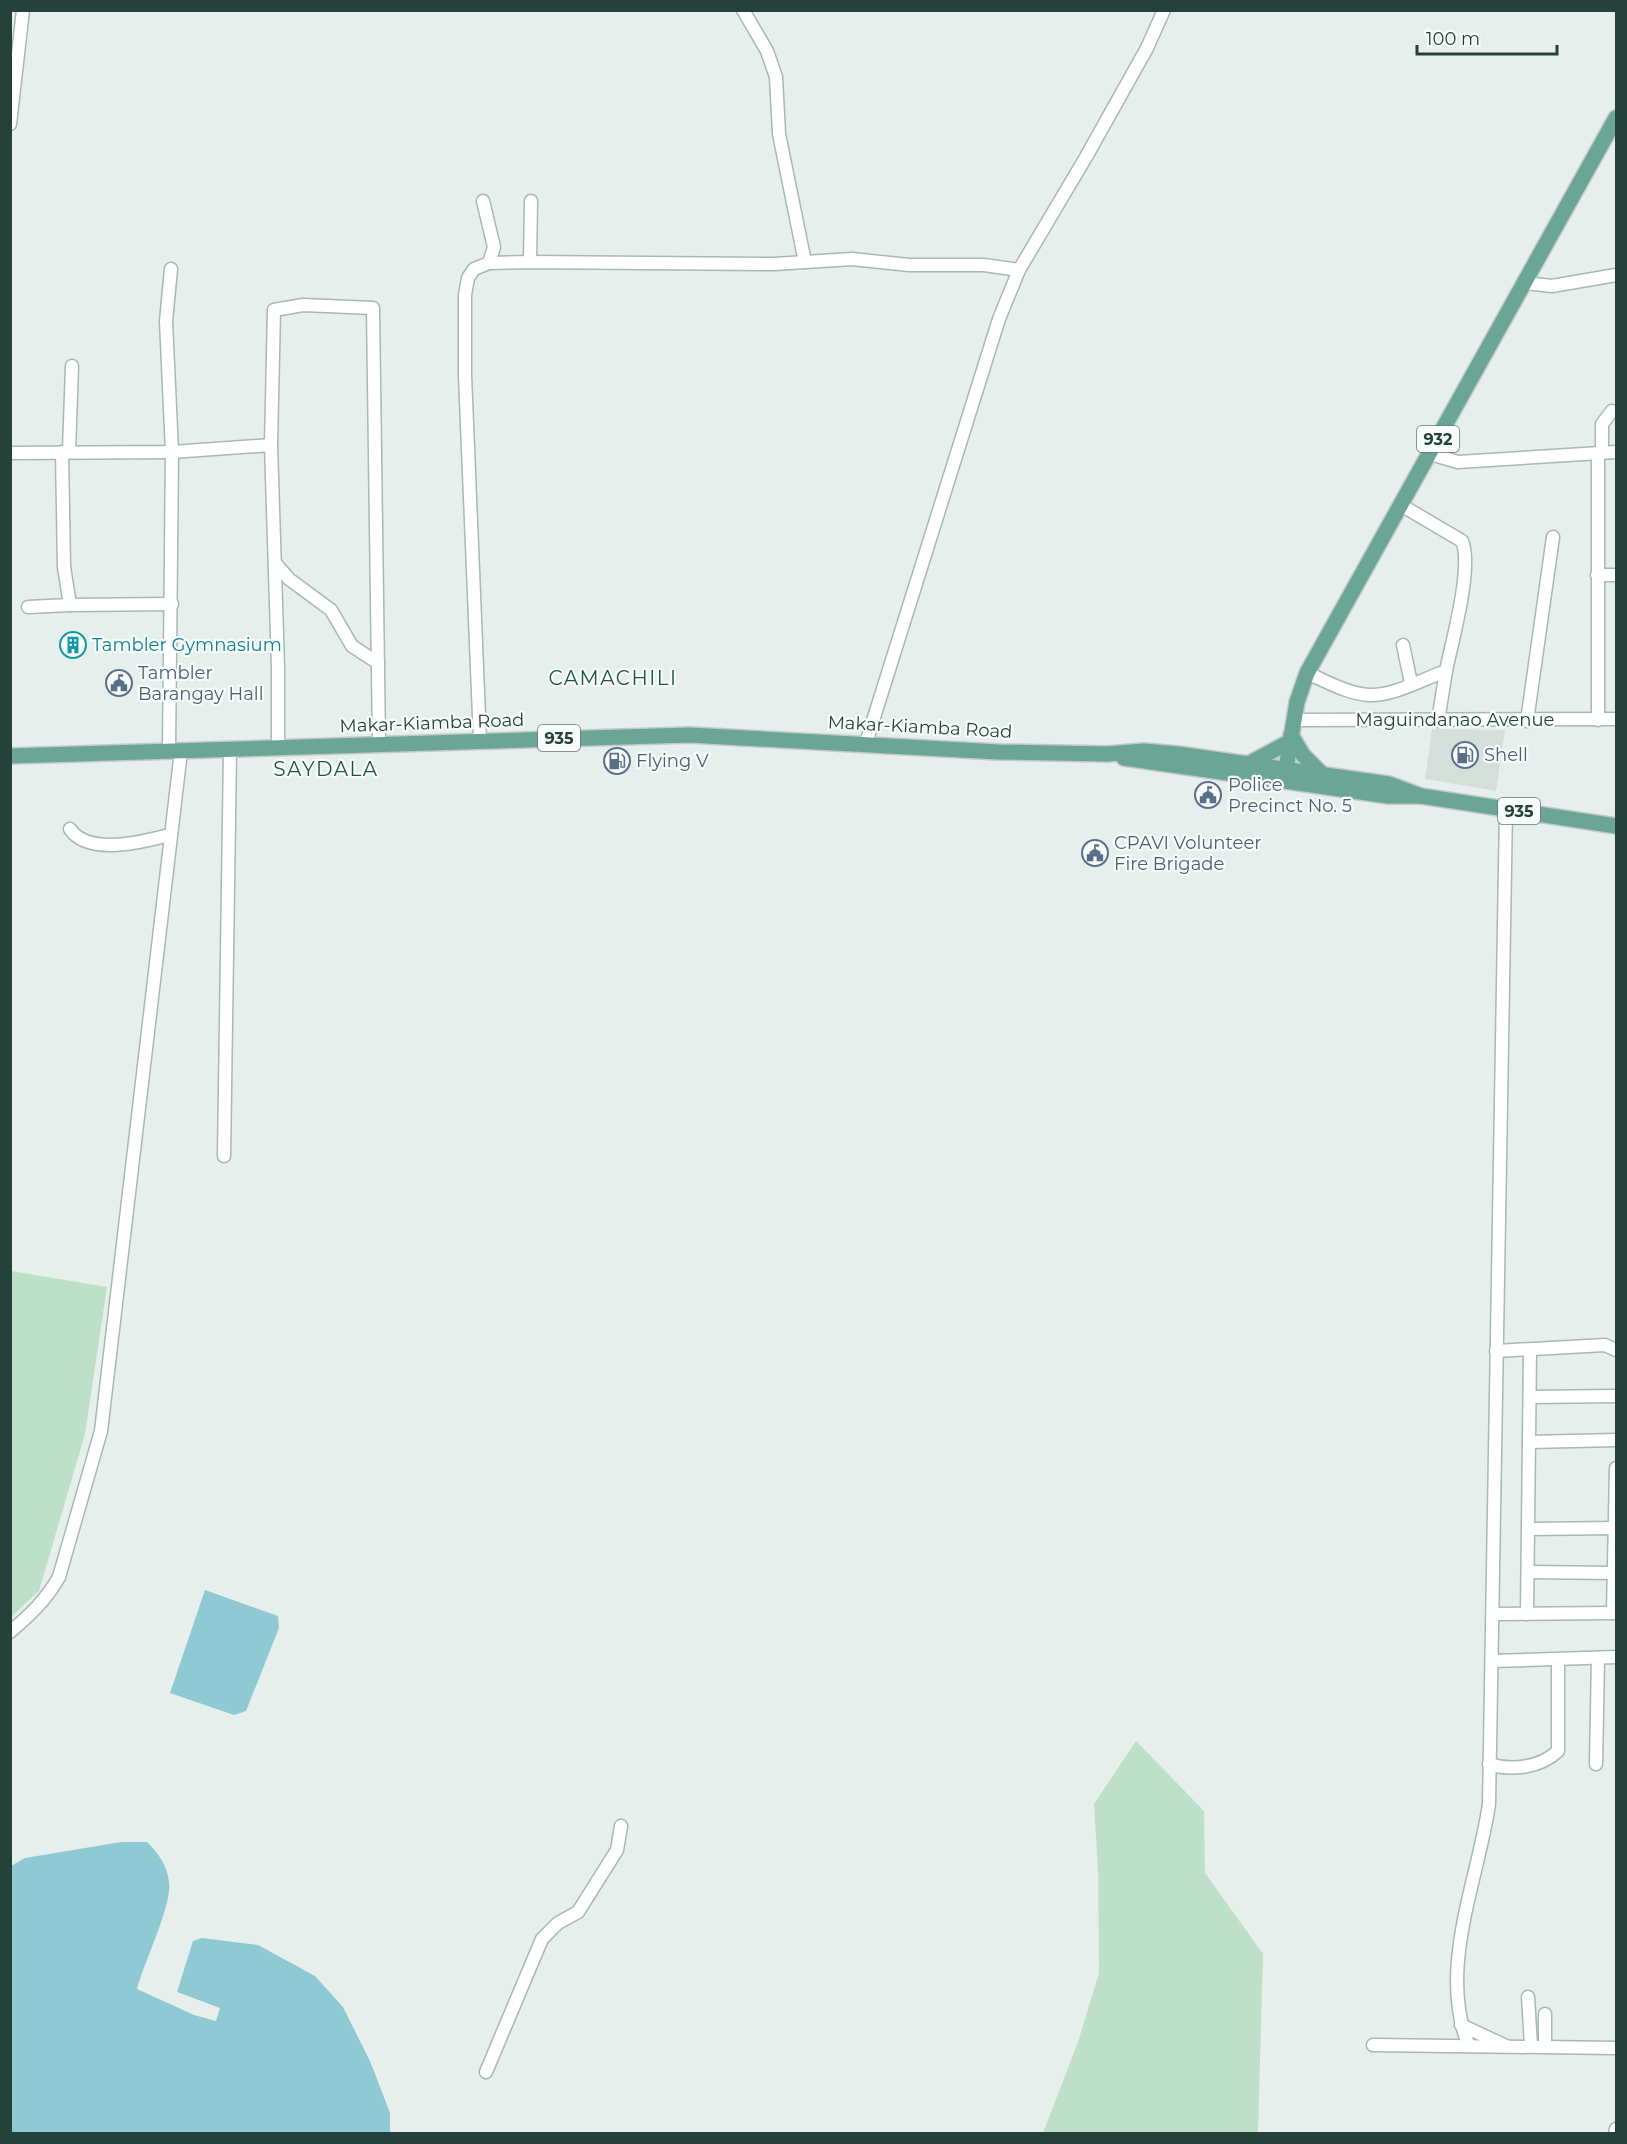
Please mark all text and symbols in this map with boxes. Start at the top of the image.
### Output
scale bar [1417,18,1556,56]
text: 100 m [1426,28,1480,50]
road number: 932 [1417,426,1459,452]
building icon: Tambler Gymnasium [58,630,88,660]
place label: Tambler Gymnasium [92,634,282,656]
place label: Tambler Barangay Hall [138,662,263,705]
district label: CAMACHILI [548,666,678,690]
public building icon: Tambler Barangay Hall [104,668,134,698]
street label: Makar-Kiamba Road [339,709,525,737]
street label: Maguindanao Avenue [1356,709,1555,731]
street label: Makar-Kiamba Road [827,711,1013,743]
road number: 935 [538,725,580,751]
fuel station icon: Shell [1450,740,1480,770]
place label: Shell [1484,744,1528,766]
fuel station icon: Flying V [602,746,632,776]
place label: Flying V [636,750,709,772]
district label: SAYDALA [273,757,379,781]
place label: Police Precinct No. 5 [1228,774,1352,817]
public building icon: Police Precinct No. 5 [1193,780,1223,810]
road number: 935 [1498,798,1540,824]
place label: CPAVI Volunteer Fire Brigade [1114,832,1261,875]
public building icon: CPAVI Volunteer Fire Brigade [1080,838,1110,868]

